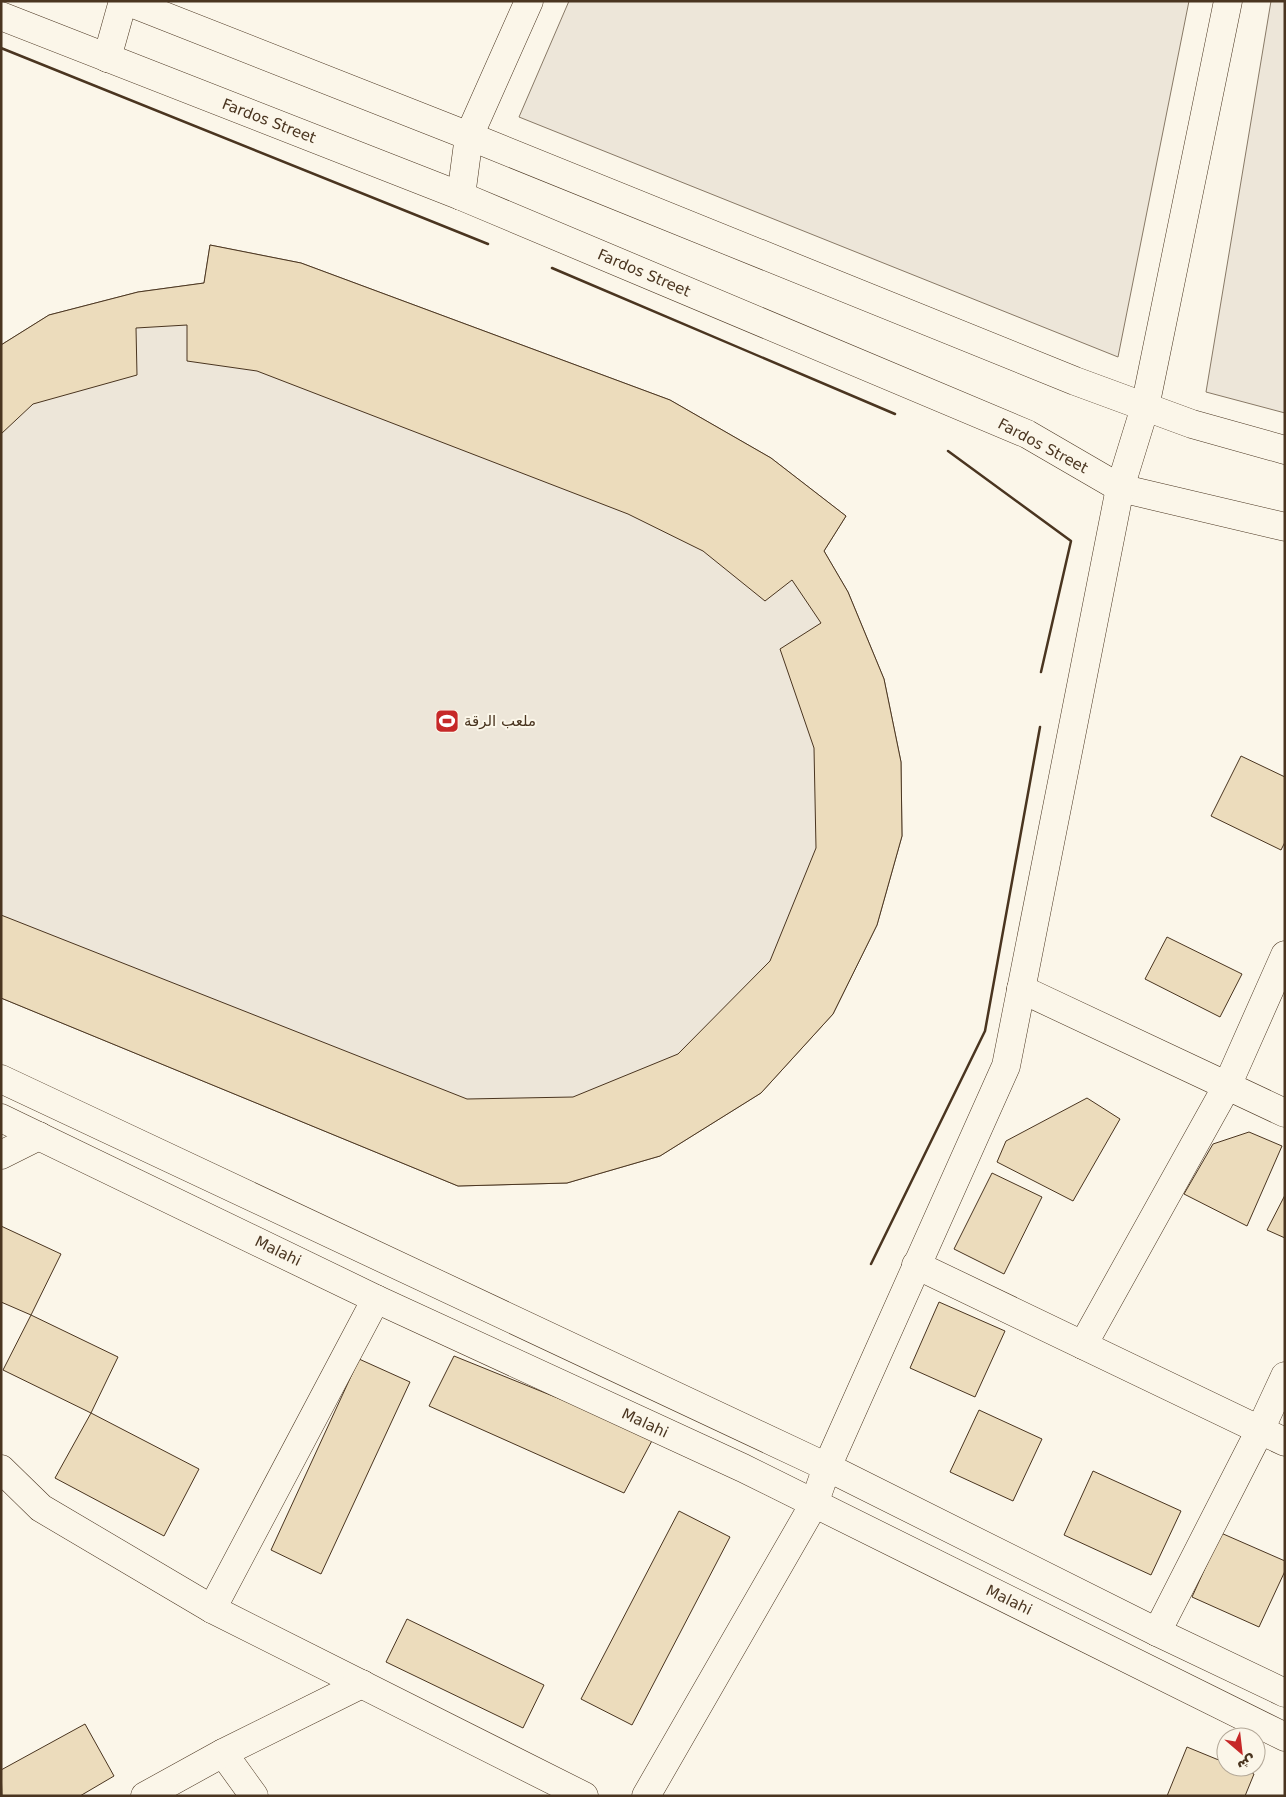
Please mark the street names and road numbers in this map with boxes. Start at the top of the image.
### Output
street label: Fardos Street [219,95,319,147]
street label: Fardos Street [595,245,693,301]
street label: Fardos Street [995,415,1091,477]
street label: Malahi [252,1232,304,1270]
street label: Malahi [619,1404,671,1442]
street label: Malahi [983,1581,1035,1619]

